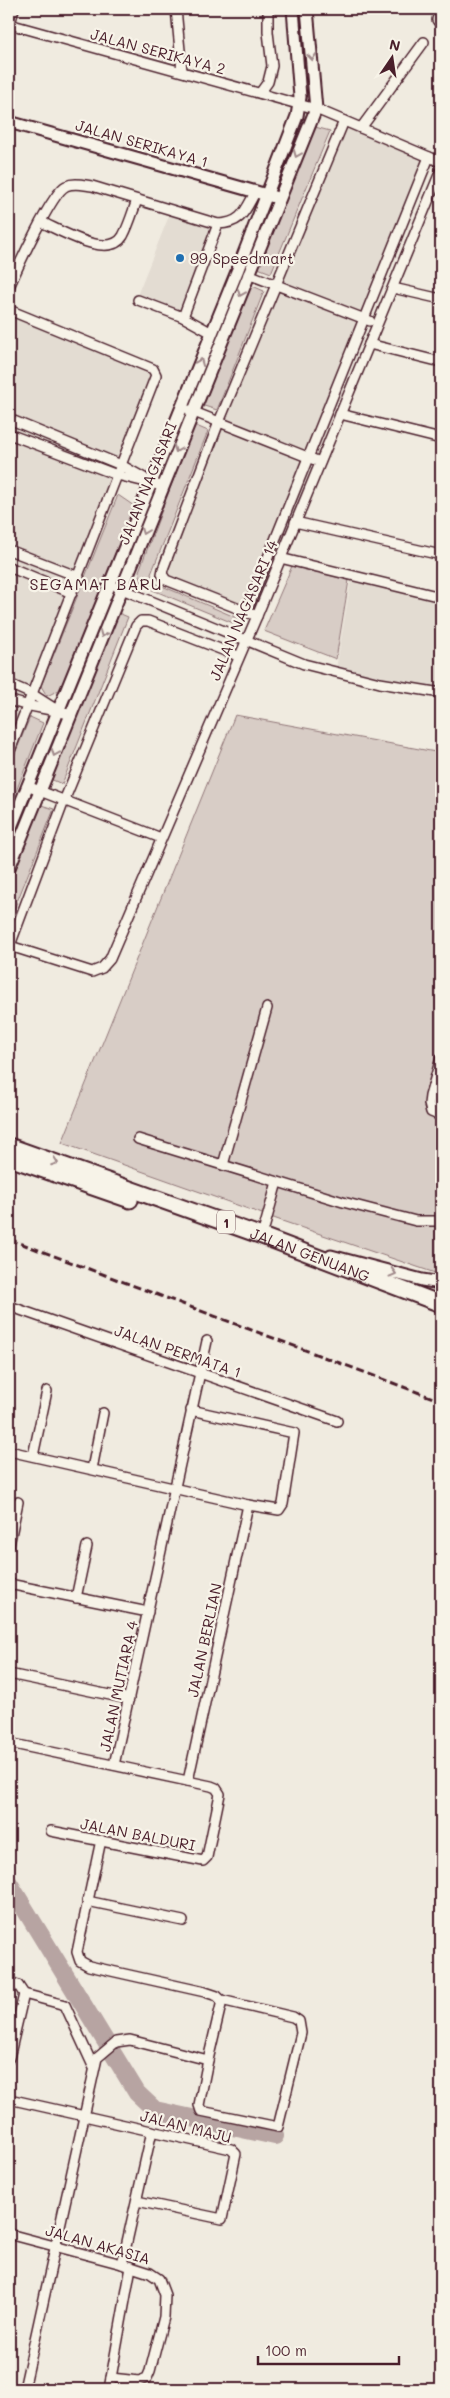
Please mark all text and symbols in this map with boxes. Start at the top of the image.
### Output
street label: JALAN SERIKAYA 2 [88,23,228,79]
north arrow [368,32,418,82]
text: N [388,34,402,55]
one-way arrow [306,53,317,61]
street label: JALAN SERIKAYA 1 [73,114,211,172]
one-way arrow [293,149,304,158]
place label: 99 Speedmart [190,248,294,268]
marker: 99 Speedmart [174,252,186,264]
one-way arrow [236,288,247,297]
one-way arrow [194,358,204,367]
street label: JALAN NAGASARI [113,418,181,547]
one-way arrow [173,444,183,453]
one-way arrow [140,526,150,535]
street label: JALAN NAGASARI 14 [204,536,282,683]
district label: SEGAMAT BARU [30,573,162,594]
one-way arrow [99,629,110,638]
one-way arrow [51,748,61,757]
one-way arrow [50,1156,58,1166]
road number: 1 [217,1210,235,1234]
street label: JALAN GENUANG [248,1223,373,1286]
one-way arrow [389,1267,397,1277]
street label: JALAN PERMATA 1 [112,1320,244,1382]
street label: JALAN BERLIAN [182,1581,226,1699]
street label: JALAN MUTIARA 4 [94,1618,142,1753]
street label: JALAN BALDURI [79,1813,198,1855]
street label: JALAN MAJU [138,2105,234,2147]
street label: JALAN AKASIA [43,2219,153,2269]
scale bar [258,2333,399,2365]
text: 100 m [265,2340,307,2360]

